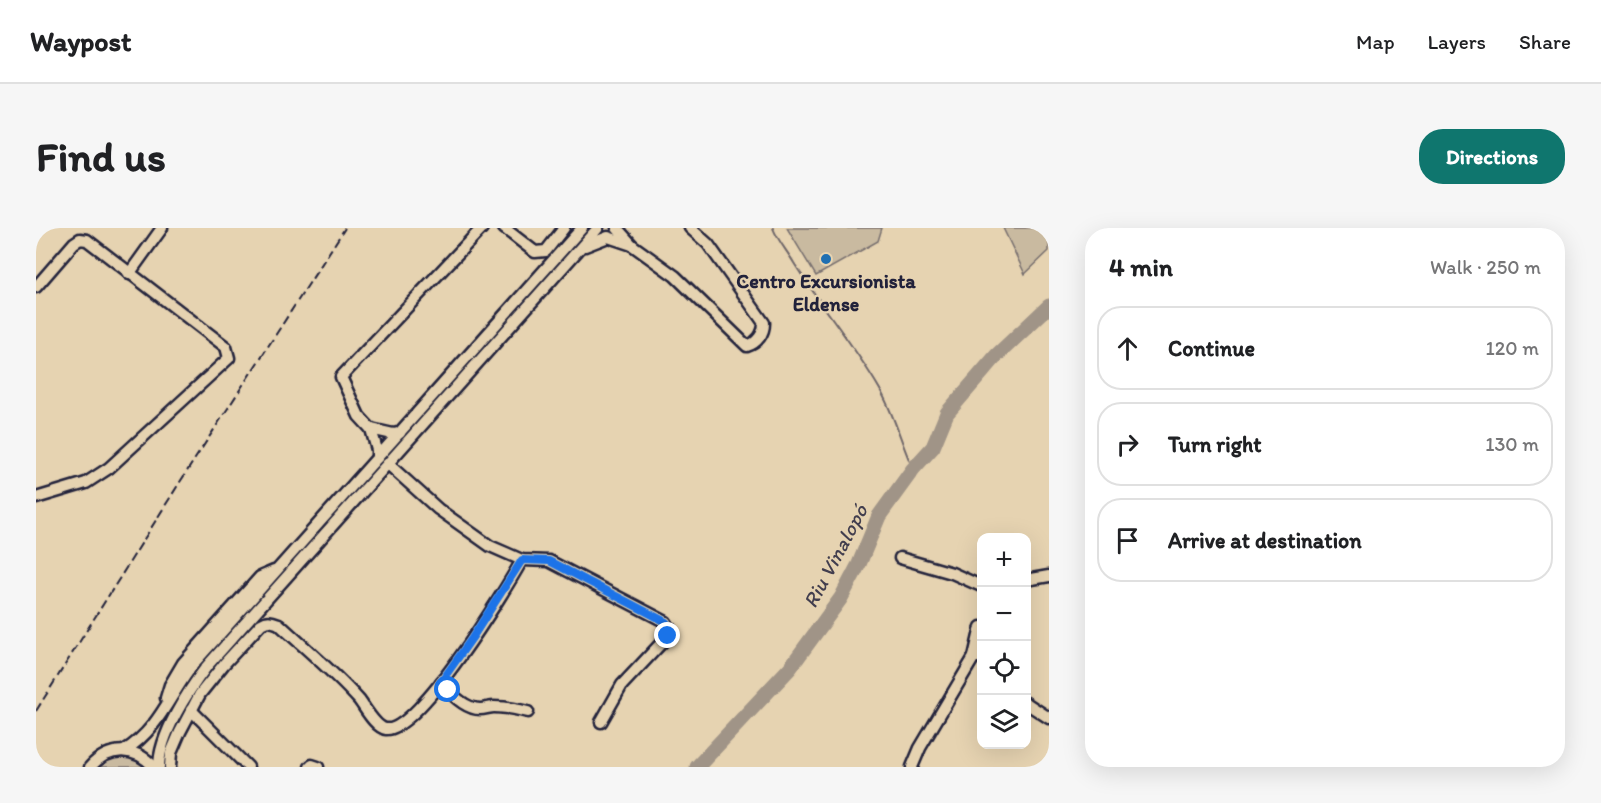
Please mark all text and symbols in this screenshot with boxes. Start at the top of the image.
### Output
text: Waypost [30,24,132,58]
text: Map [1356,29,1395,54]
text: Layers [1428,29,1486,54]
text: Share [1519,29,1571,54]
button: Directions [1419,129,1565,184]
text: Find us [36,131,166,182]
text: 4 min [1109,251,1173,283]
marker: Centro Excursionista Eldense [819,252,833,266]
text: Walk · 250 m [1430,255,1541,279]
place label: Centro Excursionista Eldense [736,269,916,316]
icon: ahead [1111,332,1144,365]
text: Continue [1168,335,1255,362]
text: 120 m [1486,336,1539,360]
icon: right [1111,428,1144,461]
text: Turn right [1168,431,1262,458]
text: 130 m [1485,432,1539,456]
water label: Riu Vinalopó [797,499,873,612]
icon: arrive [1111,524,1144,557]
text: Arrive at destination [1168,527,1362,554]
map controls [977,533,1031,749]
button: + [977,533,1031,587]
button: − [977,587,1031,641]
route end [654,622,680,648]
button: locate [977,641,1031,695]
route start [434,676,460,702]
button: layers [977,695,1031,749]

